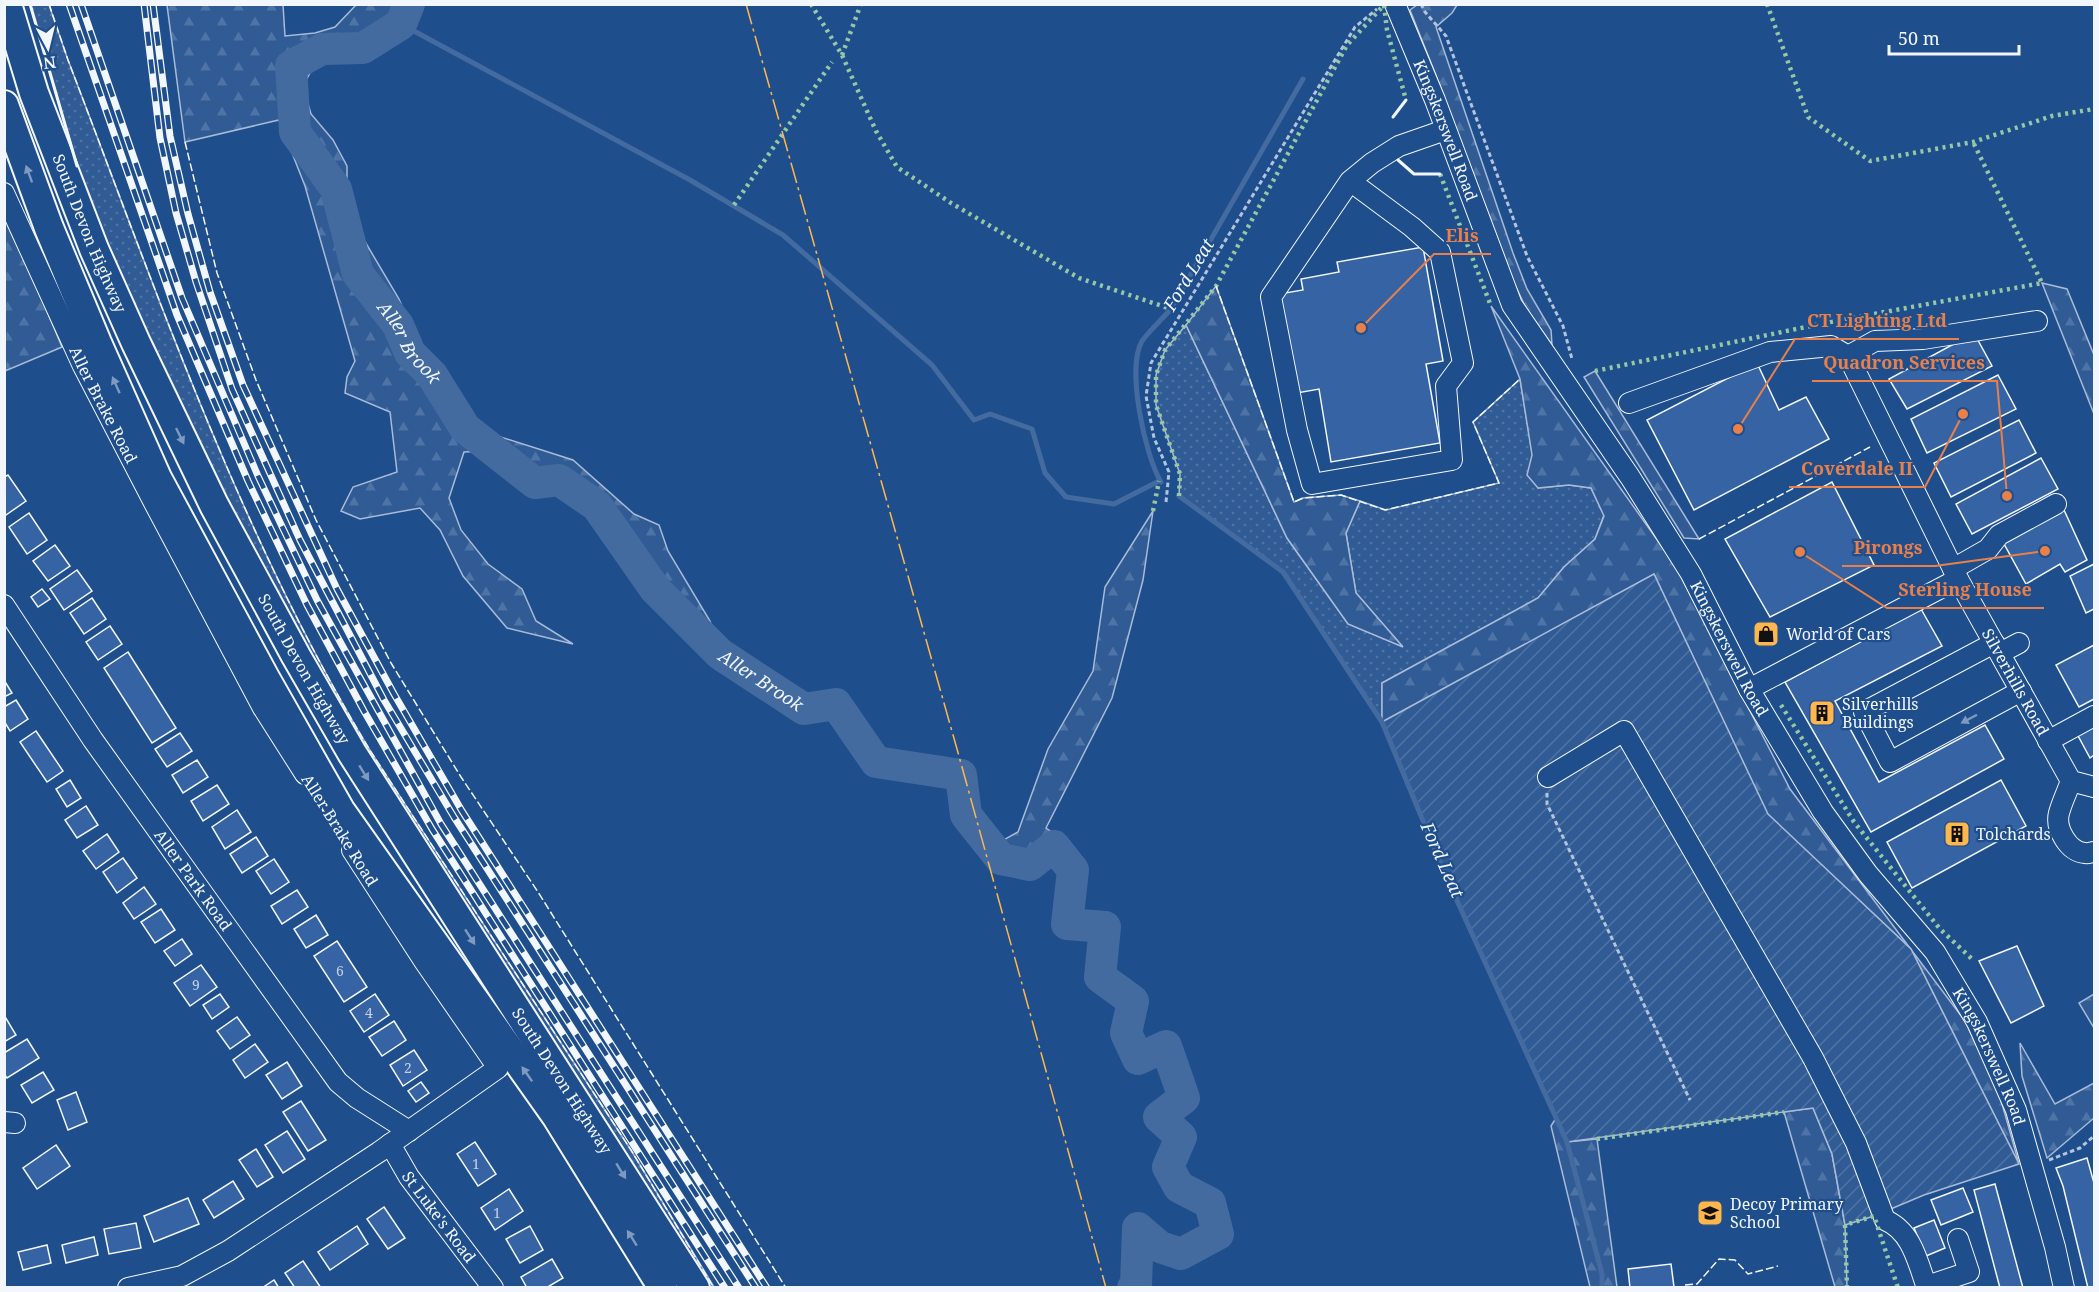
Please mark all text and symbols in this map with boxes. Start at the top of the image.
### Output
north arrow [18,18,78,78]
scale bar [1889,18,2020,56]
text: 50 m [1898,26,1940,50]
text: N [42,51,57,75]
street label: Kingskerswell Road [1408,56,1483,204]
street label: South Devon Highway [48,151,132,317]
one-way arrow [24,164,34,182]
callout: Elis [1434,218,1491,254]
text: Elis [1445,223,1479,247]
water label: Ford Leat [1157,233,1219,316]
water label: Aller Brook [371,294,448,388]
callout: CT Lighting Ltd [1795,303,1959,339]
text: CT Lighting Ltd [1807,308,1947,332]
street label: Aller Brake Road [64,343,143,467]
callout: Quadron Services [1812,345,1997,381]
text: Quadron Services [1823,350,1985,374]
one-way arrow [110,376,120,394]
one-way arrow [176,427,185,444]
callout: Coverdale II [1789,451,1925,487]
text: Coverdale II [1801,456,1913,480]
callout: Pirongs [1842,530,1935,566]
text: Pirongs [1853,535,1923,559]
callout: Sterling House [1887,572,2044,608]
street label: Kingskerswell Road [1685,577,1774,721]
text: Sterling House [1898,577,2032,601]
street label: South Devon Highway [253,590,356,749]
shop icon: World of Cars [1751,619,1781,649]
place label: World of Cars [1786,623,1890,645]
street label: Silverhills Road [1977,625,2054,740]
water label: Aller Brook [713,642,809,717]
place label: Silverhills Buildings [1842,693,1919,733]
building icon: Silverhills Buildings [1807,698,1837,728]
one-way arrow [1960,714,1977,724]
one-way arrow [359,764,370,781]
street label: Aller Brake Road [297,770,383,890]
water label: Ford Leat [1415,817,1470,902]
building icon: Tolchards [1942,819,1972,849]
place label: Tolchards [1976,823,2051,845]
street label: Aller Park Road [149,825,237,935]
one-way arrow [464,928,475,945]
house number: 6 [336,961,344,980]
house number: 9 [192,975,200,994]
street label: Kingskerswell Road [1948,983,2031,1128]
house number: 4 [365,1003,373,1022]
street label: South Devon Highway [507,1003,618,1159]
house number: 2 [404,1058,412,1077]
one-way arrow [521,1066,533,1082]
house number: 1 [472,1154,480,1173]
one-way arrow [615,1163,626,1179]
street label: St Luke's Road [397,1167,481,1267]
place label: Decoy Primary School [1730,1193,1844,1233]
school or university icon: Decoy Primary School [1695,1198,1725,1228]
house number: 1 [493,1203,501,1222]
one-way arrow [627,1230,638,1246]

